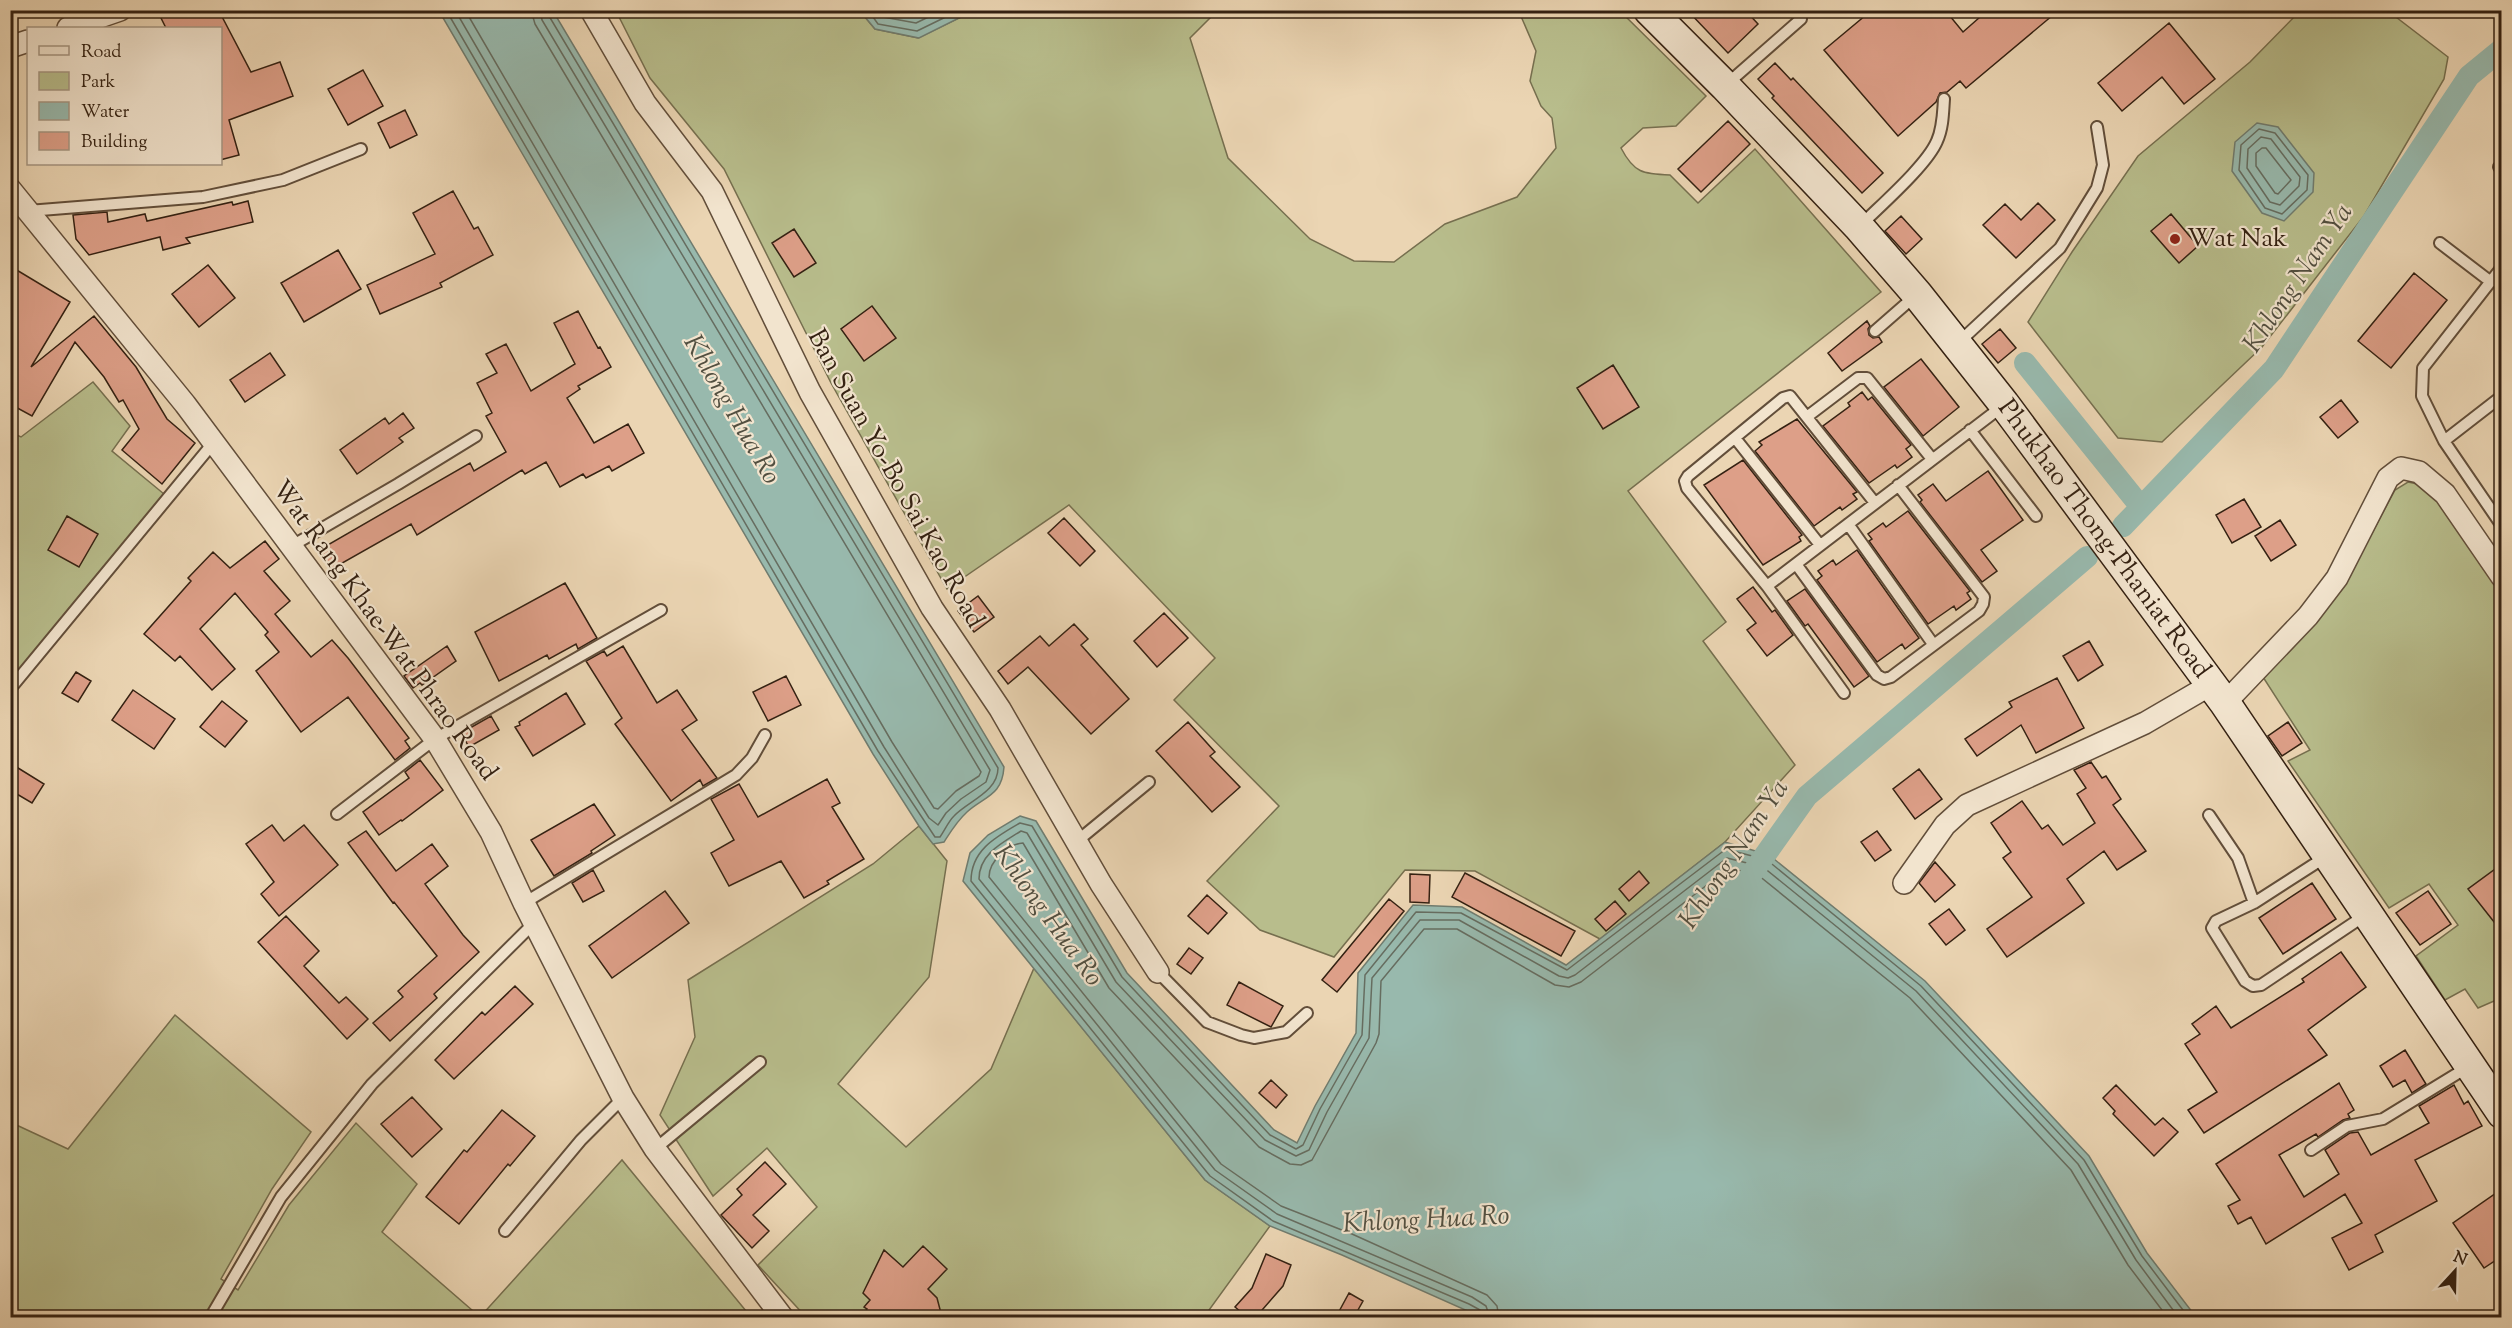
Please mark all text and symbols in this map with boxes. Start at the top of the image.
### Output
legend [27,27,222,165]
text: Road [81,40,121,66]
text: Park [81,70,116,96]
text: Water [81,100,130,126]
text: Building [81,130,147,156]
water label: Khlong Nam Ya [2234,196,2364,362]
place label: Wat Nak [2187,221,2287,258]
marker: Wat Nak [2168,232,2182,246]
street label: Ban Suan Yo-Bo Sai Kao Road [797,323,993,636]
water label: Khlong Hua Ro [672,328,790,492]
street label: Phukhao Thong-Phaniat Road [1988,392,2220,687]
street label: Wat Rang Khae-Wat Phrao Road [262,473,506,789]
water label: Khlong Nam Ya [1670,772,1800,938]
water label: Khlong Hua Ro [982,837,1112,995]
water label: Khlong Hua Ro [1342,1197,1510,1245]
north arrow [2425,1241,2485,1301]
text: N [2449,1246,2470,1273]

